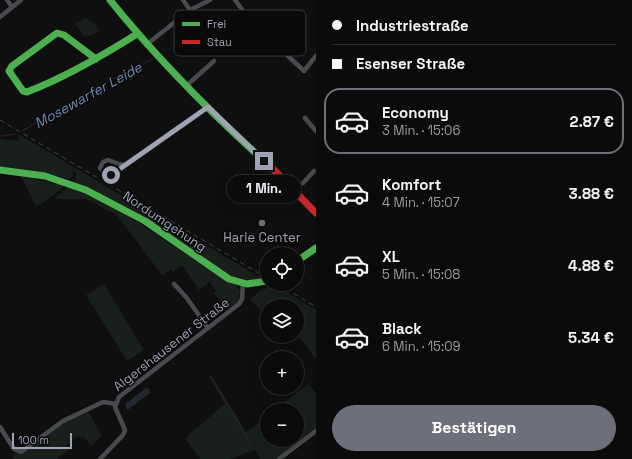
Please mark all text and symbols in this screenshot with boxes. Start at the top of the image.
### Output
legend [174,10,306,56]
text: Industriestraße [356,16,469,35]
text: Frei [207,17,226,31]
text: Stau [207,35,232,49]
text: Esenser Straße [356,54,465,73]
water label: Mosewarfer Leide [31,58,146,132]
icon: car [334,103,370,139]
text: Economy [382,103,449,122]
text: 2.87 € [569,112,614,131]
text: 3 Min. · 15:06 [382,122,460,139]
route end [255,152,273,170]
route start [102,166,120,184]
callout: 1 Min. [227,175,301,203]
icon: car [334,175,370,211]
text: Komfort [382,175,441,194]
text: 1 Min. [246,180,282,197]
text: 3.88 € [568,184,614,203]
street label: Nordumgehung [120,187,210,256]
text: 4 Min. · 15:07 [382,194,460,211]
marker: Harle Center [257,218,267,228]
place label: Harle Center [223,229,301,246]
map controls [260,247,304,447]
button: locate [260,247,304,291]
icon: car [334,247,370,283]
text: XL [382,247,400,266]
text: 4.88 € [568,256,614,275]
text: 5 Min. · 15:08 [382,266,460,283]
street label: Algershausener Straße [110,294,233,395]
button: layers [260,299,304,343]
icon: car [334,319,370,355]
text: Black [382,319,422,338]
text: 5.34 € [568,328,614,347]
text: 6 Min. · 15:09 [382,338,460,355]
button: + [260,351,304,395]
button: − [260,403,304,447]
button: Bestätigen [332,405,616,451]
scale bar [12,431,72,450]
text: 100 m [18,433,49,447]

